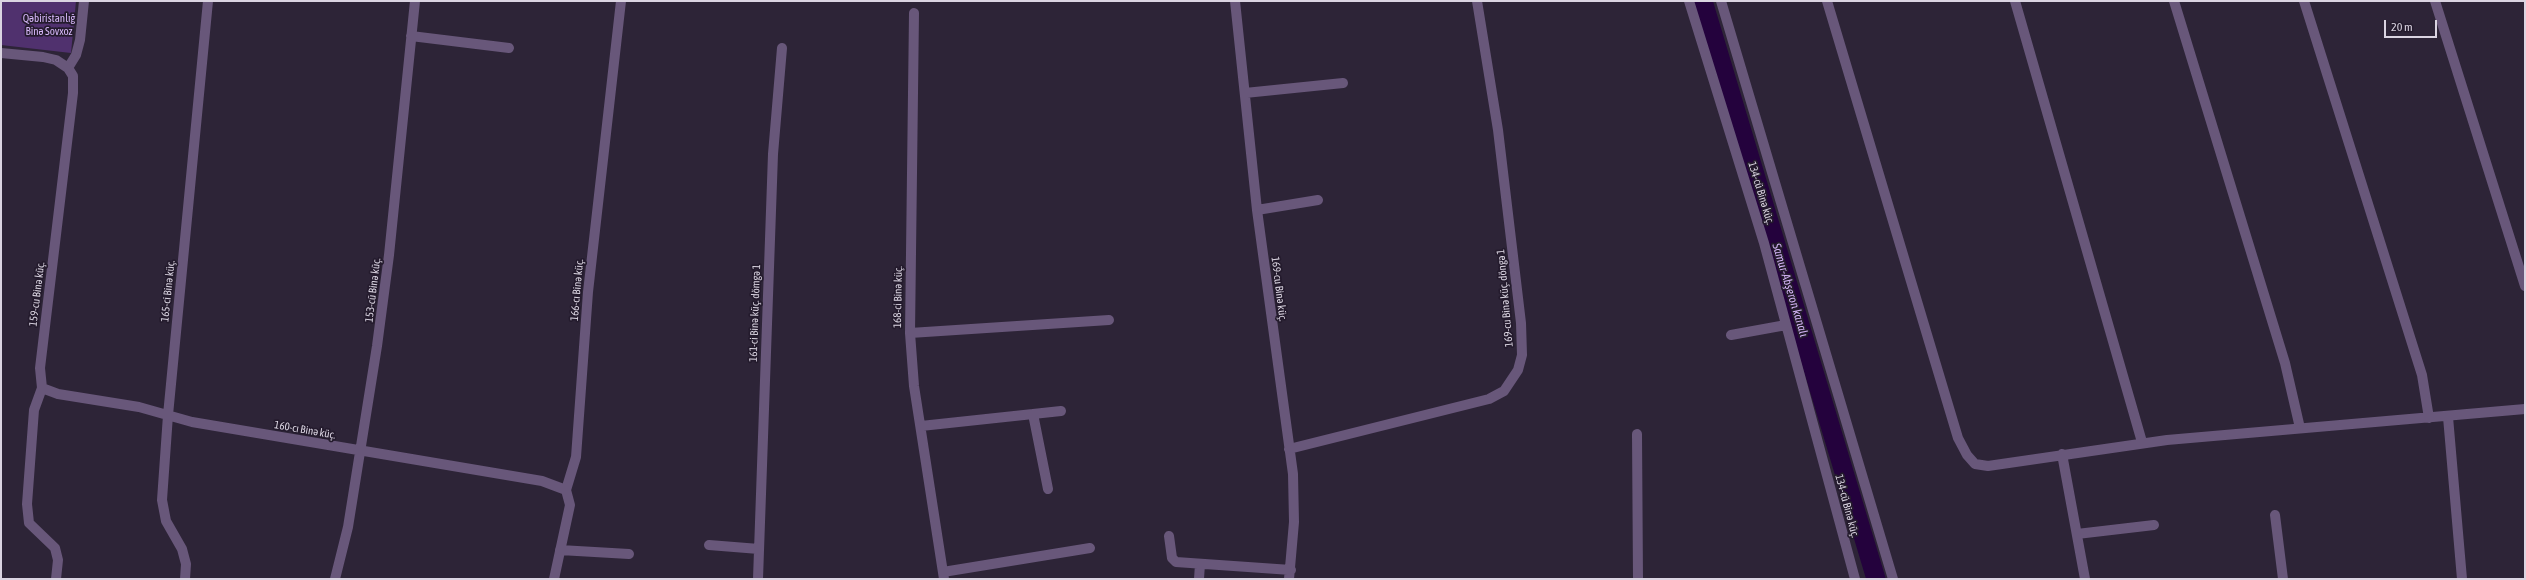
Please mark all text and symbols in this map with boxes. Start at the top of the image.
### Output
park label: Qəbiristanlığ Binə Sovxoz [23,12,75,38]
scale bar [2386,12,2439,38]
text: 20 m [2391,20,2413,34]
street label: 134-cü Binə küç. [1745,160,1777,226]
water label: Samur-Abşeron kanalı [1769,241,1811,339]
street label: 169-cu Binə küç. döngə 1 [1494,248,1516,348]
street label: 169-cu Binə küç. [1268,256,1290,322]
street label: 153-cü Binə küç. [362,257,384,323]
street label: 166-cı Binə küç. [568,258,586,322]
street label: 165-ci Binə küç. [158,259,178,323]
street label: 159-cu Binə küç. [26,261,48,327]
street label: 161-ci Binə küç. dömgə 1 [747,264,763,362]
street label: 168-ci Binə küç. [891,266,905,328]
street label: 160-cı Binə küç. [273,418,337,442]
street label: 134-cü Binə küç. [1832,473,1862,539]

